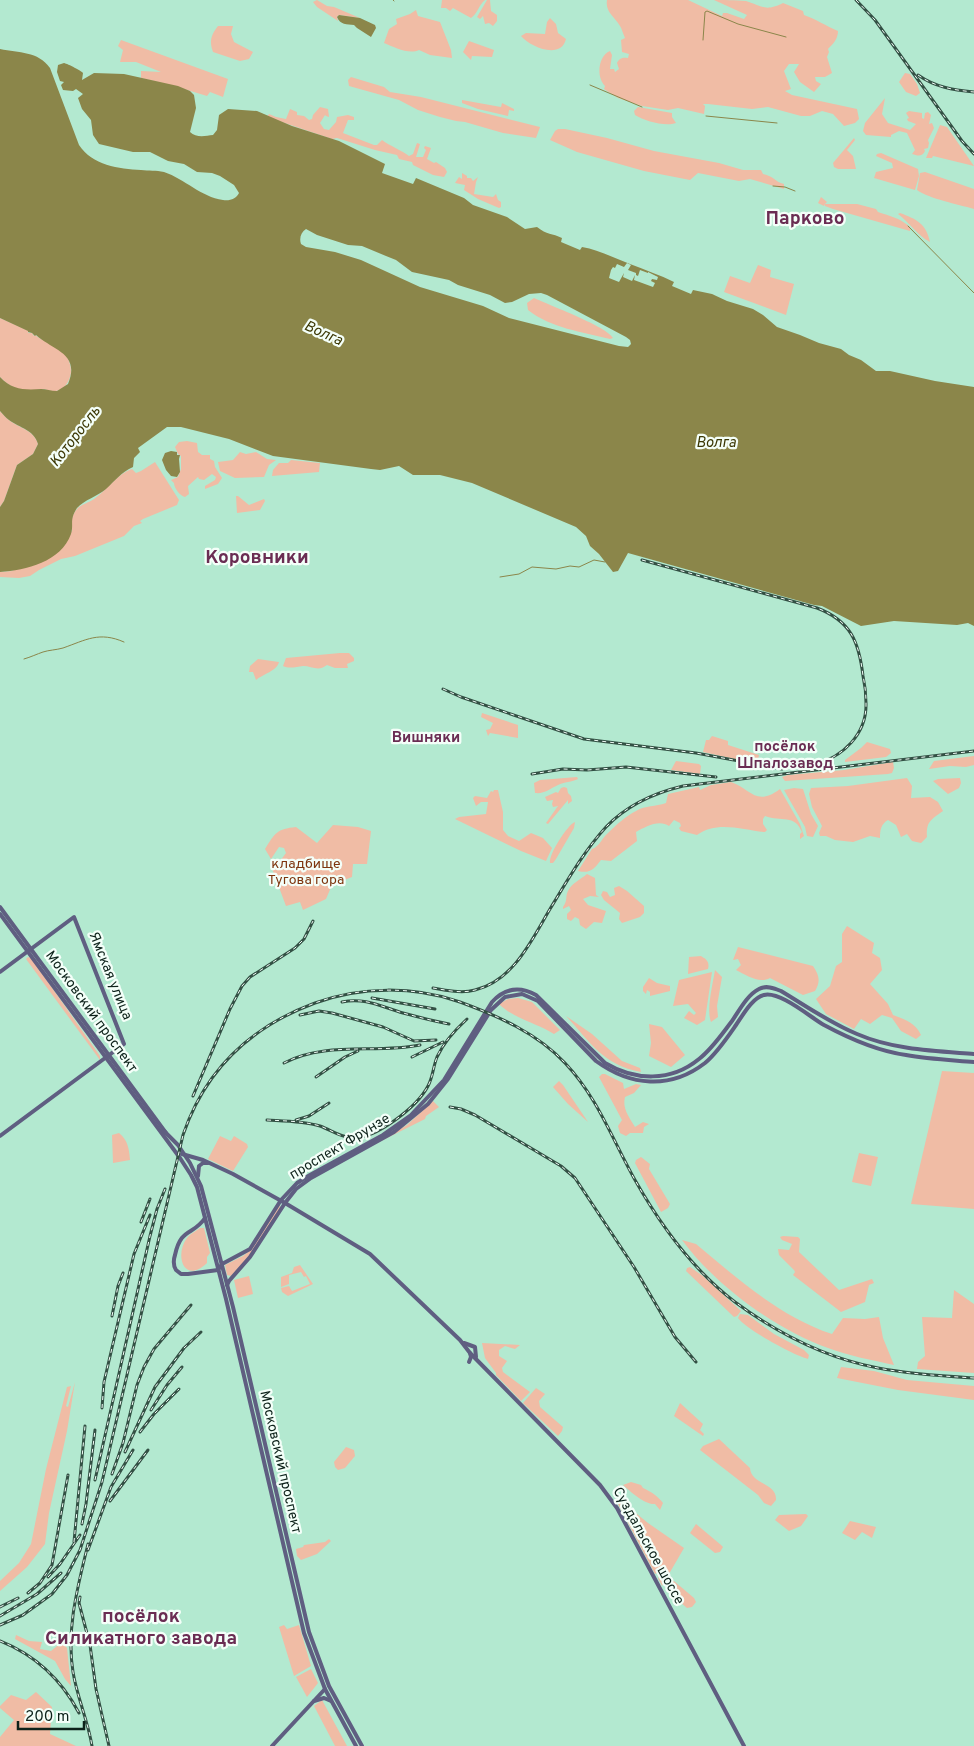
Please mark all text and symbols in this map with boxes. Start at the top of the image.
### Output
district label: Парково [765,207,845,231]
water label: Волга [301,317,345,351]
water label: Которосль [46,403,106,471]
water label: Волга [696,434,736,453]
district label: Коровники [205,546,309,570]
district label: Вишняки [392,729,460,748]
district label: посёлок Шпалозавод [737,738,833,774]
park label: кладбище Тугова гора [268,856,344,889]
street label: Ямская улица [85,929,135,1023]
street label: Московский проспект [41,948,141,1076]
street label: проспект Фрунзе [287,1110,393,1184]
street label: Московский проспект [255,1389,305,1535]
street label: Суздальское шоссе [609,1484,687,1608]
district label: посёлок Силикатного завода [45,1605,237,1651]
scale bar [18,1698,84,1730]
text: 200 m [25,1708,70,1727]

